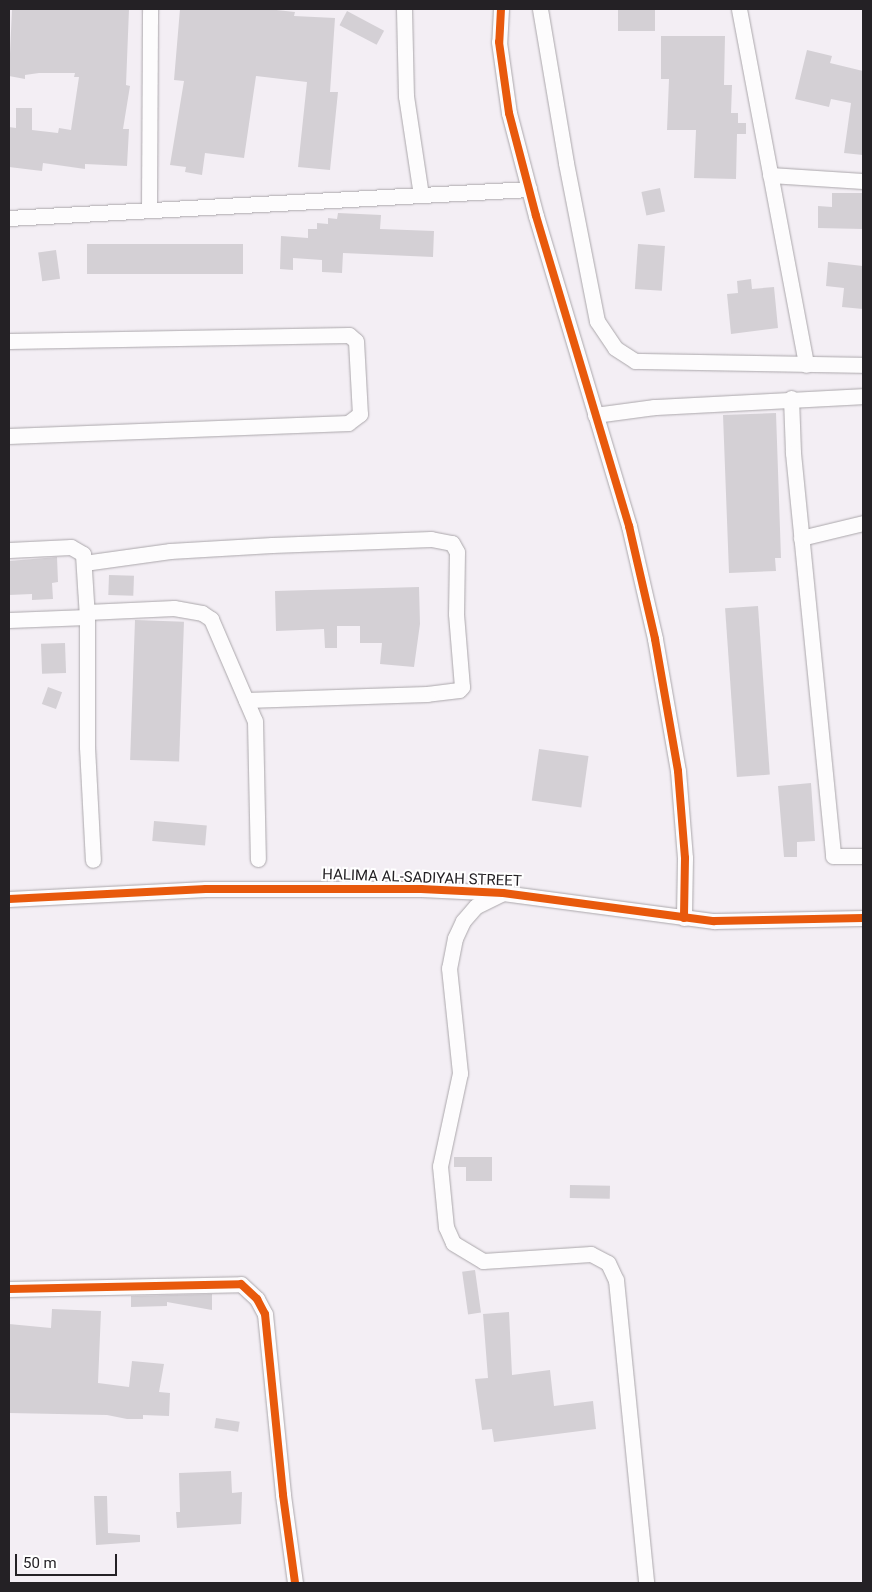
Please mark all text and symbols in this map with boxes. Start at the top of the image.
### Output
street label: HALIMA AL-SADIYAH STREET [322,866,522,890]
scale bar [18,1544,120,1576]
text: 50 m [23,1554,57,1572]

